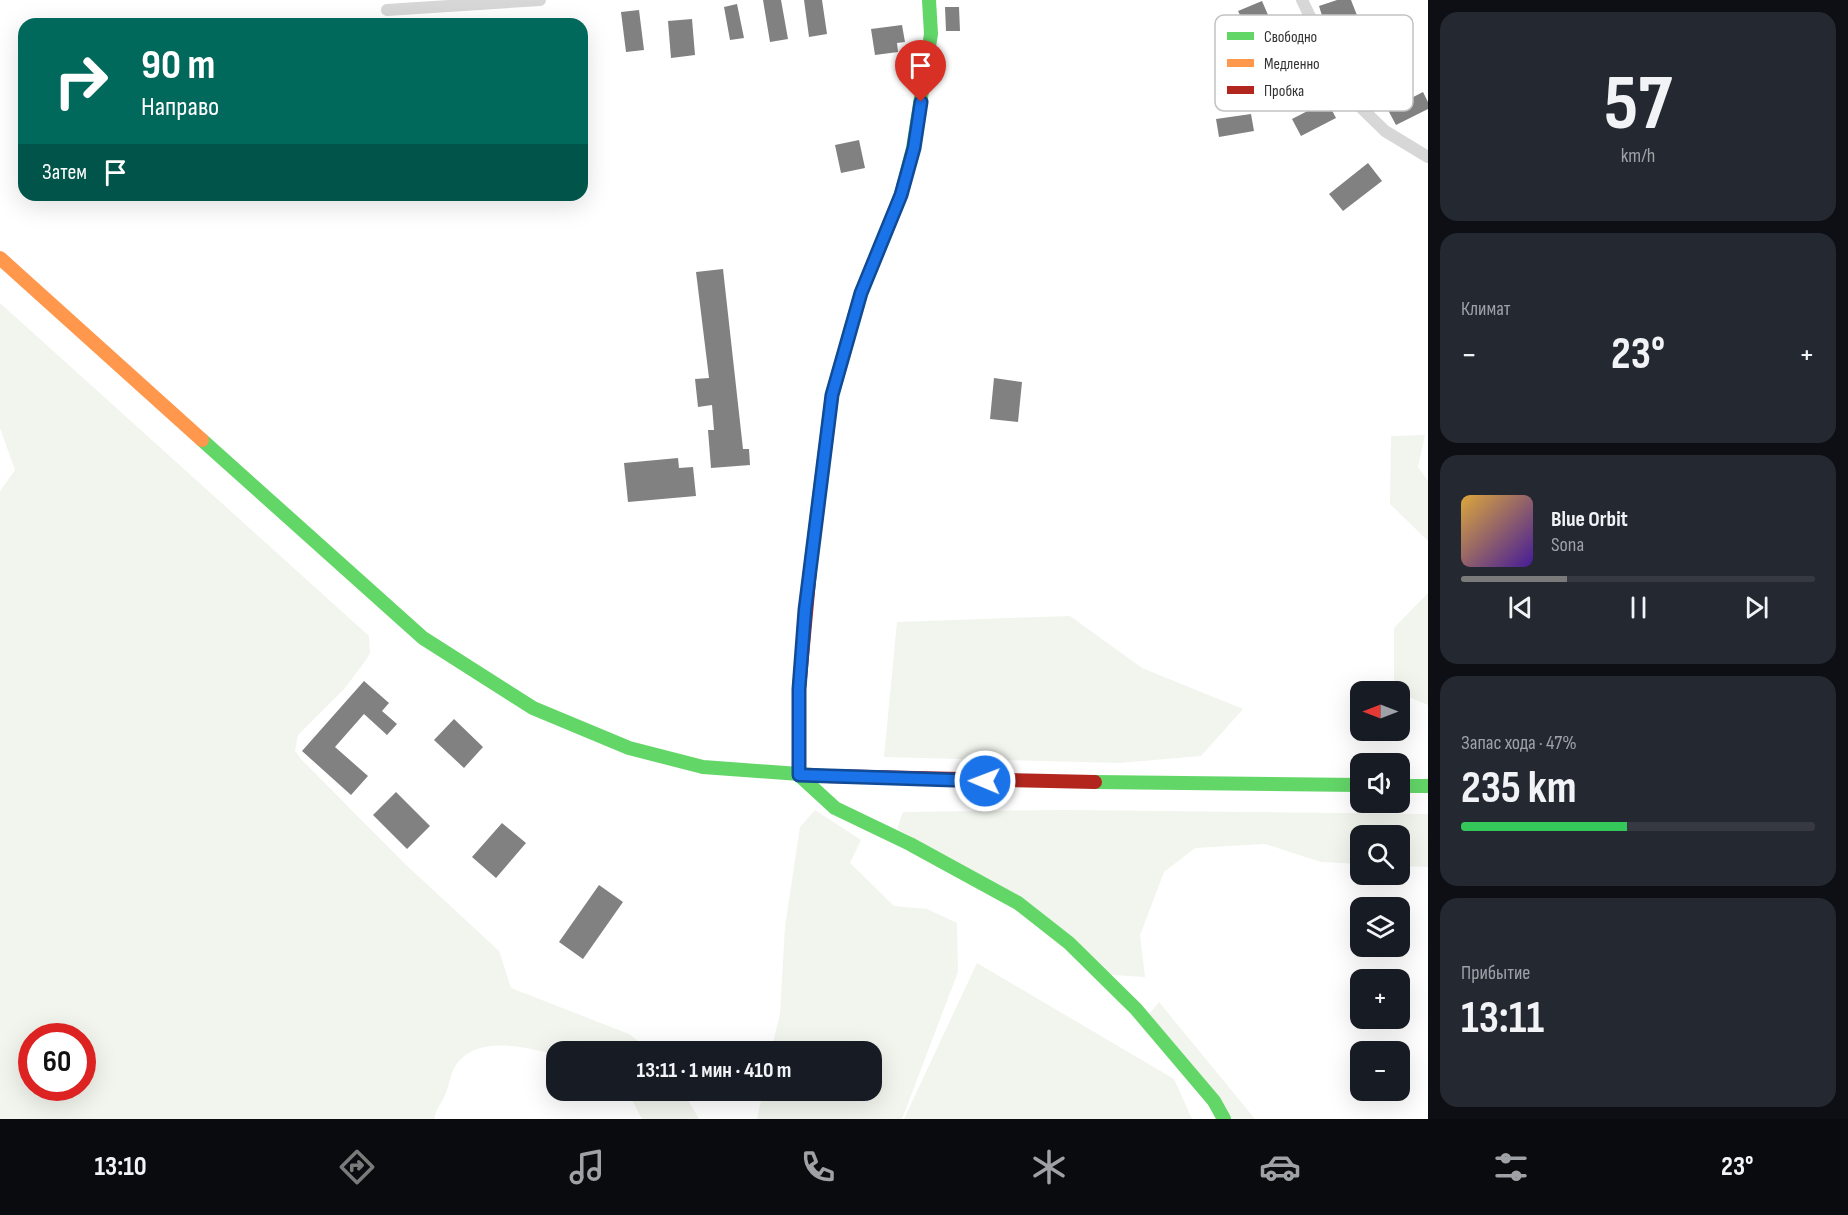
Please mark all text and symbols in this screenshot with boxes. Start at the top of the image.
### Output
legend [1215,15,1413,111]
text: Свободно [1264,28,1317,47]
text: 90 m [141,40,215,91]
pin [895,40,946,102]
icon: right [42,42,120,120]
icon: arrive [904,49,937,82]
text: Медленно [1264,55,1320,74]
text: 57 [1604,58,1672,151]
text: Пробка [1264,82,1304,101]
text: Направо [141,91,219,123]
text: km/h [1621,144,1655,168]
icon: arrive [99,156,132,189]
text: Затем [42,159,87,186]
text: Климат [1461,297,1511,321]
text: 23° [1611,327,1665,382]
text: − [1461,335,1477,375]
text: + [1799,335,1815,375]
text: Blue Orbit [1551,506,1628,533]
text: Sona [1551,533,1584,557]
icon: previous [1504,591,1537,624]
icon: pause [1622,591,1655,624]
icon: next [1740,591,1773,624]
north arrow [1350,681,1410,741]
map controls [1350,681,1410,1101]
text: Запас хода · 47% [1461,731,1577,755]
position arrow [953,749,1017,813]
button: sound [1350,753,1410,813]
text: 235 km [1461,761,1577,816]
button: search [1350,825,1410,885]
button: layers [1350,897,1410,957]
text: Прибытие [1461,961,1530,985]
button: + [1350,969,1410,1029]
text: 13:11 [1461,991,1544,1046]
speed limit sign: 60 [18,1023,96,1101]
button: − [1350,1041,1410,1101]
text: 13:11 · 1 мин · 410 m [637,1057,791,1084]
icon: directions [336,1146,378,1188]
icon: music [566,1146,608,1188]
icon: phone [797,1146,839,1188]
icon: climate [1028,1146,1070,1188]
icon: car [1259,1146,1301,1188]
icon: filters [1490,1146,1532,1188]
text: 13:10 [94,1151,147,1183]
text: 23° [1721,1151,1753,1183]

